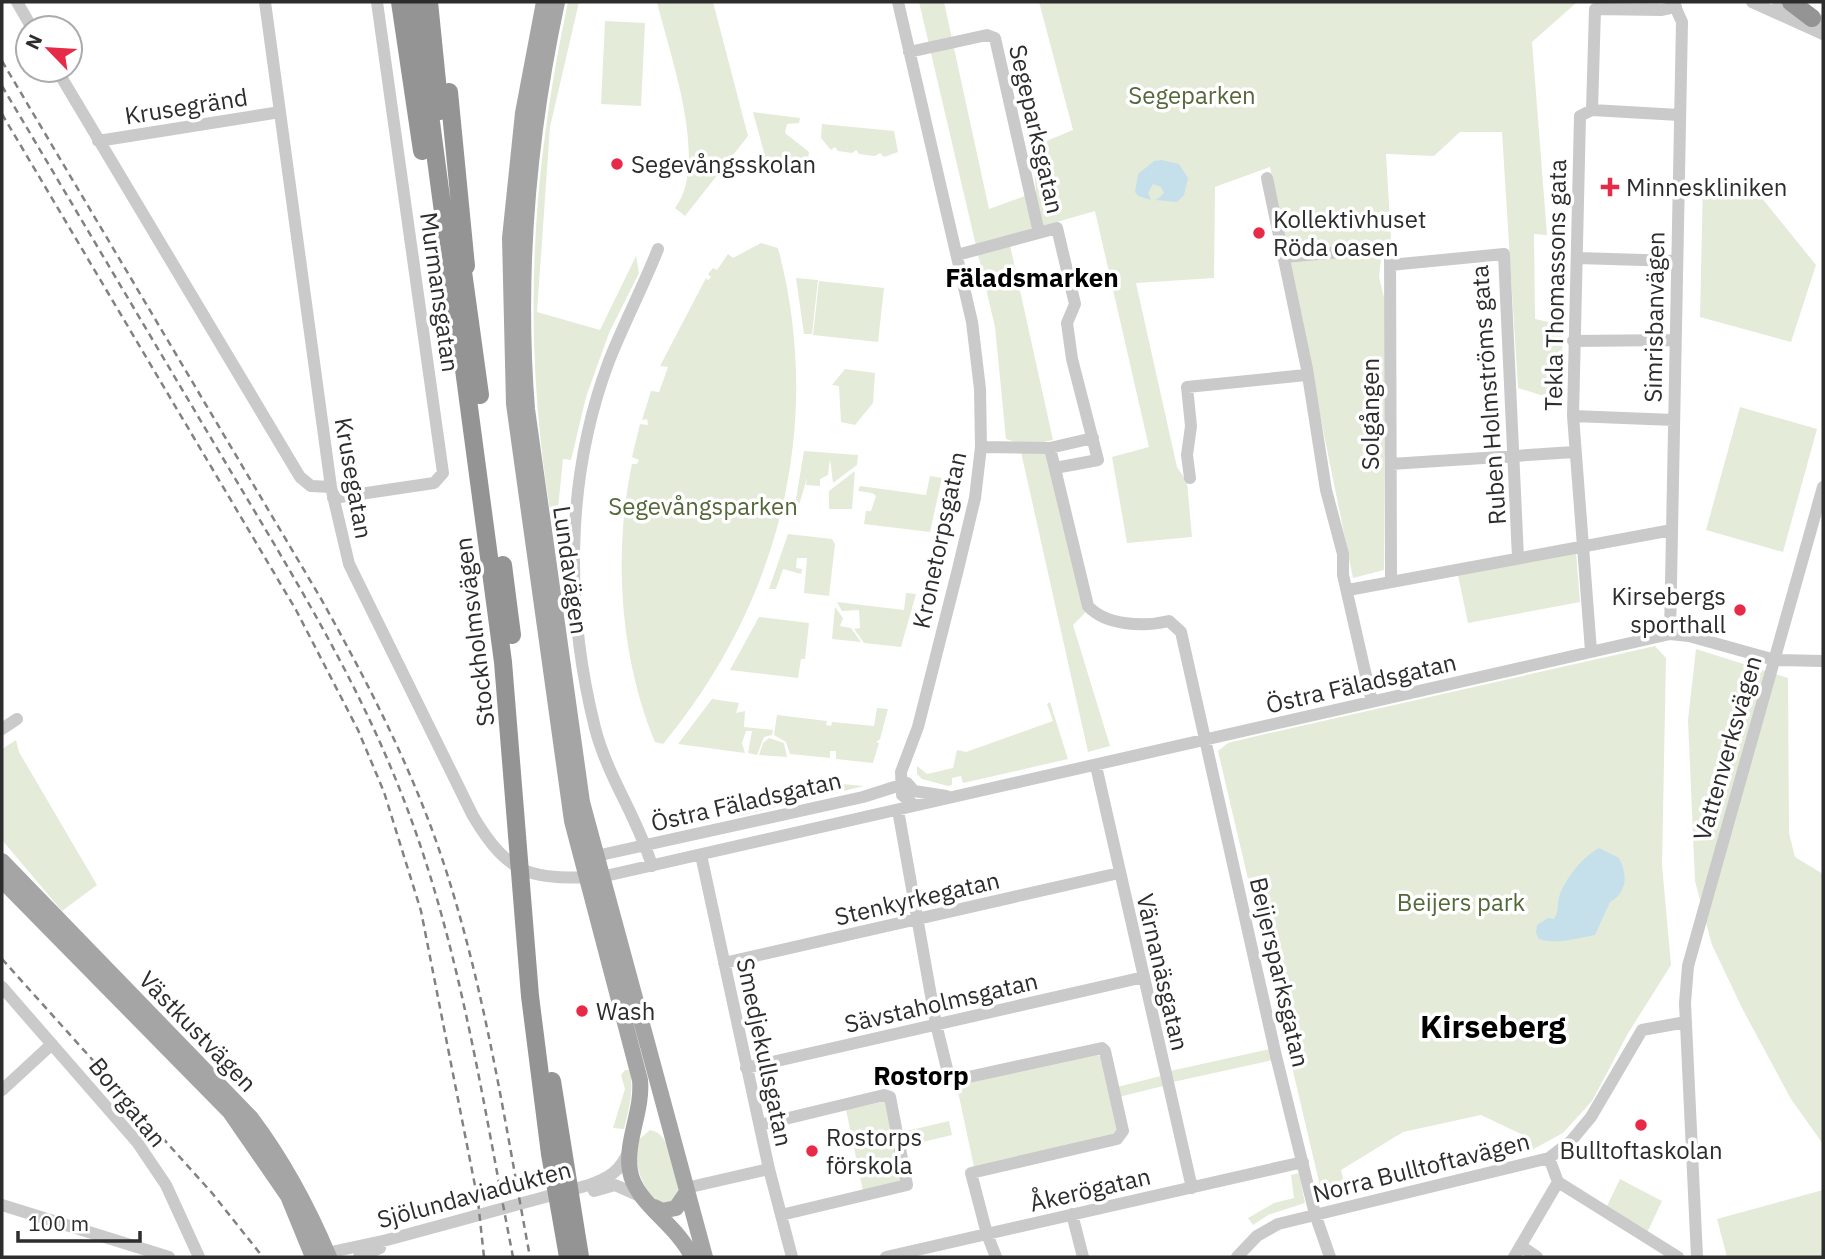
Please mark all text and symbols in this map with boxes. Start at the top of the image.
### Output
north arrow [14,14,84,84]
text: N [20,31,47,53]
street label: Segeparksgatan [1002,41,1072,217]
park label: Segeparken [1128,79,1256,111]
street label: Krusegränd [122,80,250,132]
place label: Segevångsskolan [631,148,816,180]
marker: Segevångsskolan [609,156,625,172]
street label: Tekla Thomassons gata [1537,159,1573,411]
place label: Minneskliniken [1626,171,1787,203]
marker: Minneskliniken [1600,177,1620,197]
place label: Kollektivhuset Röda oasen [1273,203,1426,263]
street label: Murmansgatan [413,210,467,374]
marker: Kollektivhuset Röda oasen [1251,225,1267,241]
street label: Simrisbanvägen [1637,231,1671,403]
district label: Fäladsmarken [945,260,1119,294]
street label: Ruben Holmströms gata [1463,264,1513,526]
street label: Solgången [1354,358,1386,470]
street label: Krusegatan [328,415,380,541]
street label: Kronetorpsgatan [905,449,973,631]
park label: Segevångsparken [608,490,798,522]
street label: Lundavägen [546,504,596,636]
street label: Stockholmsvägen [447,536,501,728]
place label: Kirsebergs sporthall [1611,580,1726,640]
marker: Kirsebergs sporthall [1732,602,1748,618]
street label: Östra Fäladsgatan [1263,646,1459,720]
street label: Vattenverksvägen [1685,652,1769,844]
street label: Östra Fäladsgatan [648,764,844,838]
street label: Stenkyrkegatan [831,863,1003,933]
street label: Beijersparksgatan [1243,874,1317,1070]
park label: Beijers park [1397,886,1526,918]
street label: Värnanäsgatan [1129,890,1197,1054]
street label: Smedjekullsgatan [729,955,801,1149]
street label: Västkustvägen [132,964,264,1098]
street label: Sävstaholmsgatan [841,964,1041,1040]
place label: Wash [596,995,655,1027]
marker: Wash [574,1003,590,1019]
district label: Kirseberg [1420,1005,1566,1047]
street label: Borrgatan [82,1051,174,1153]
district label: Rostorp [873,1058,969,1092]
marker: Bulltoftaskolan [1633,1117,1649,1133]
place label: Rostorps förskola [826,1121,922,1181]
street label: Norra Bulltoftavägen [1309,1125,1533,1209]
place label: Bulltoftaskolan [1559,1134,1723,1166]
marker: Rostorps förskola [804,1143,820,1159]
street label: Sjölundaviadukten [374,1153,574,1235]
street label: Åkerögatan [1026,1160,1154,1218]
scale bar [18,1200,140,1244]
text: 100 m [28,1209,89,1237]

